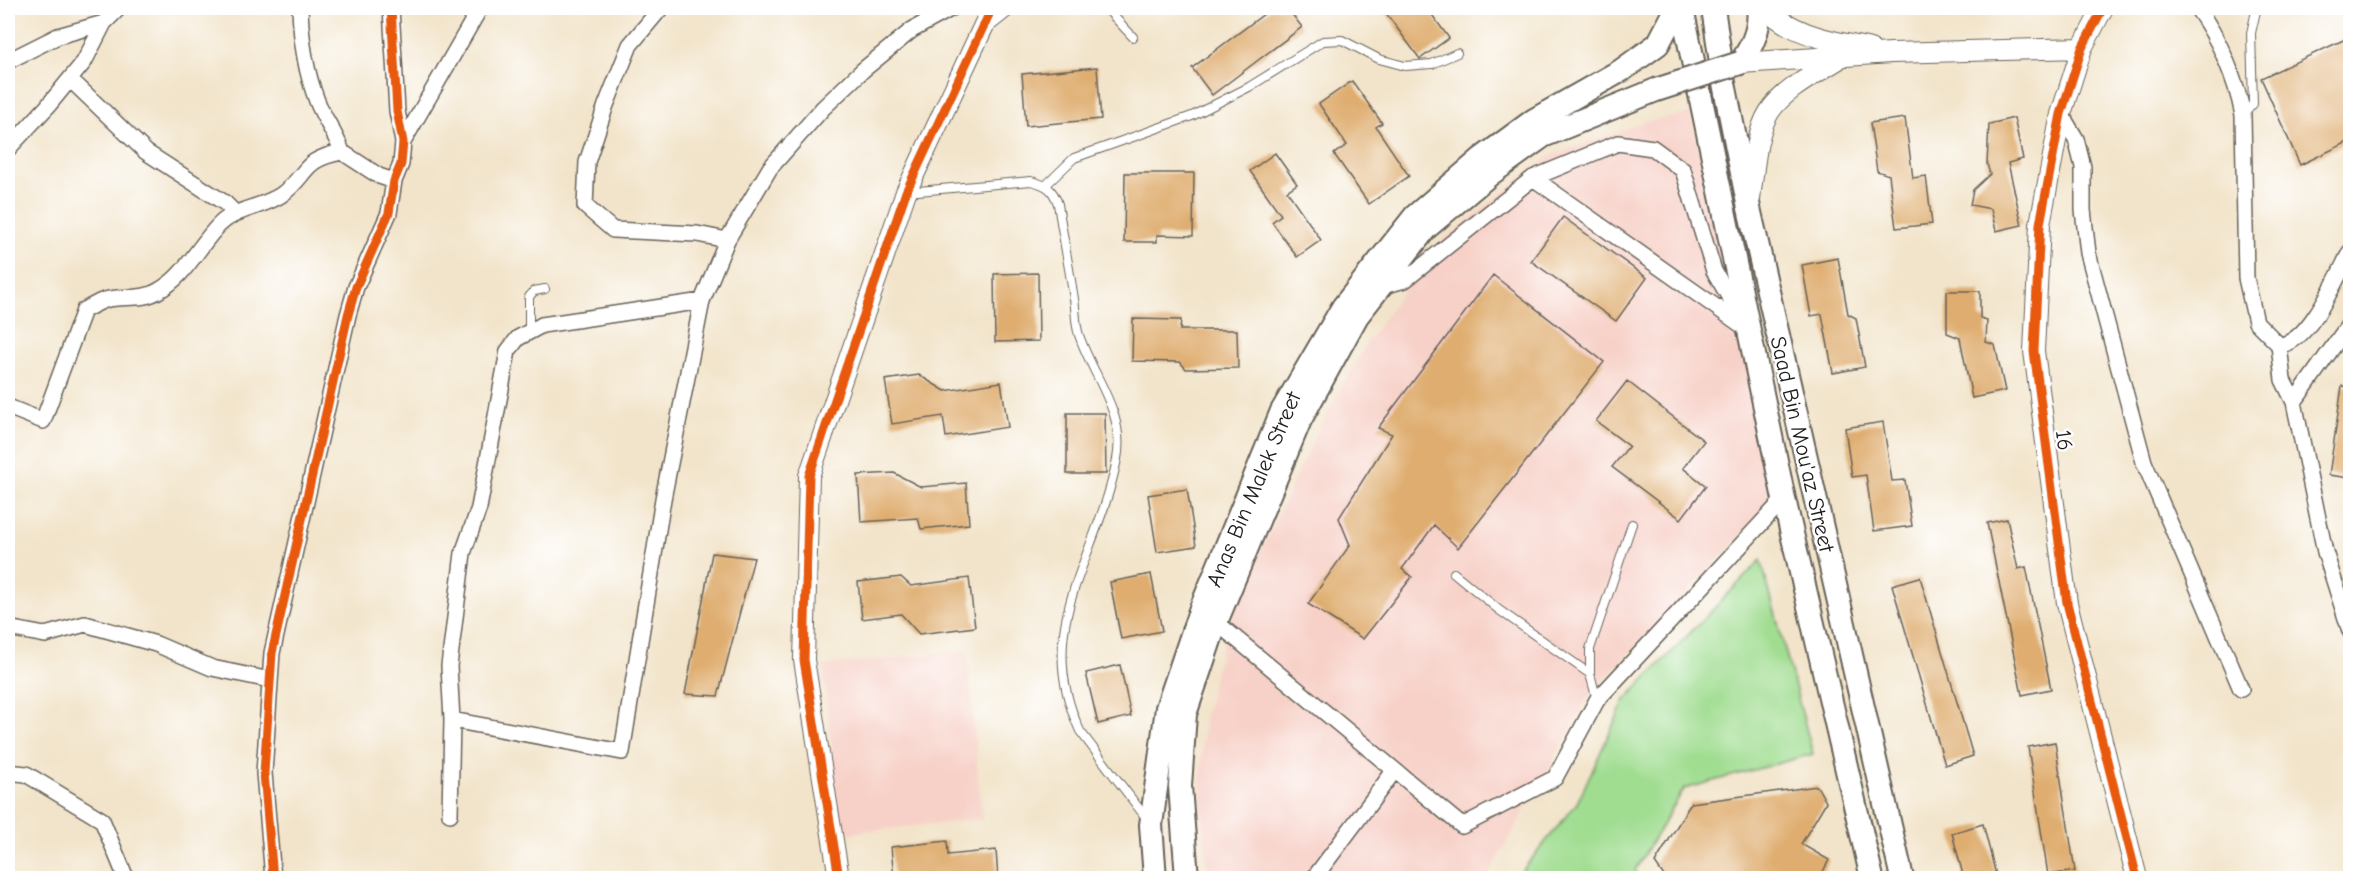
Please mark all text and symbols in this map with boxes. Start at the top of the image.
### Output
street label: Saad Bin Mou'az Street [1765,334,1840,555]
street label: Anas Bin Malek Street [1201,387,1307,591]
street label: 16 [2050,428,2078,452]

